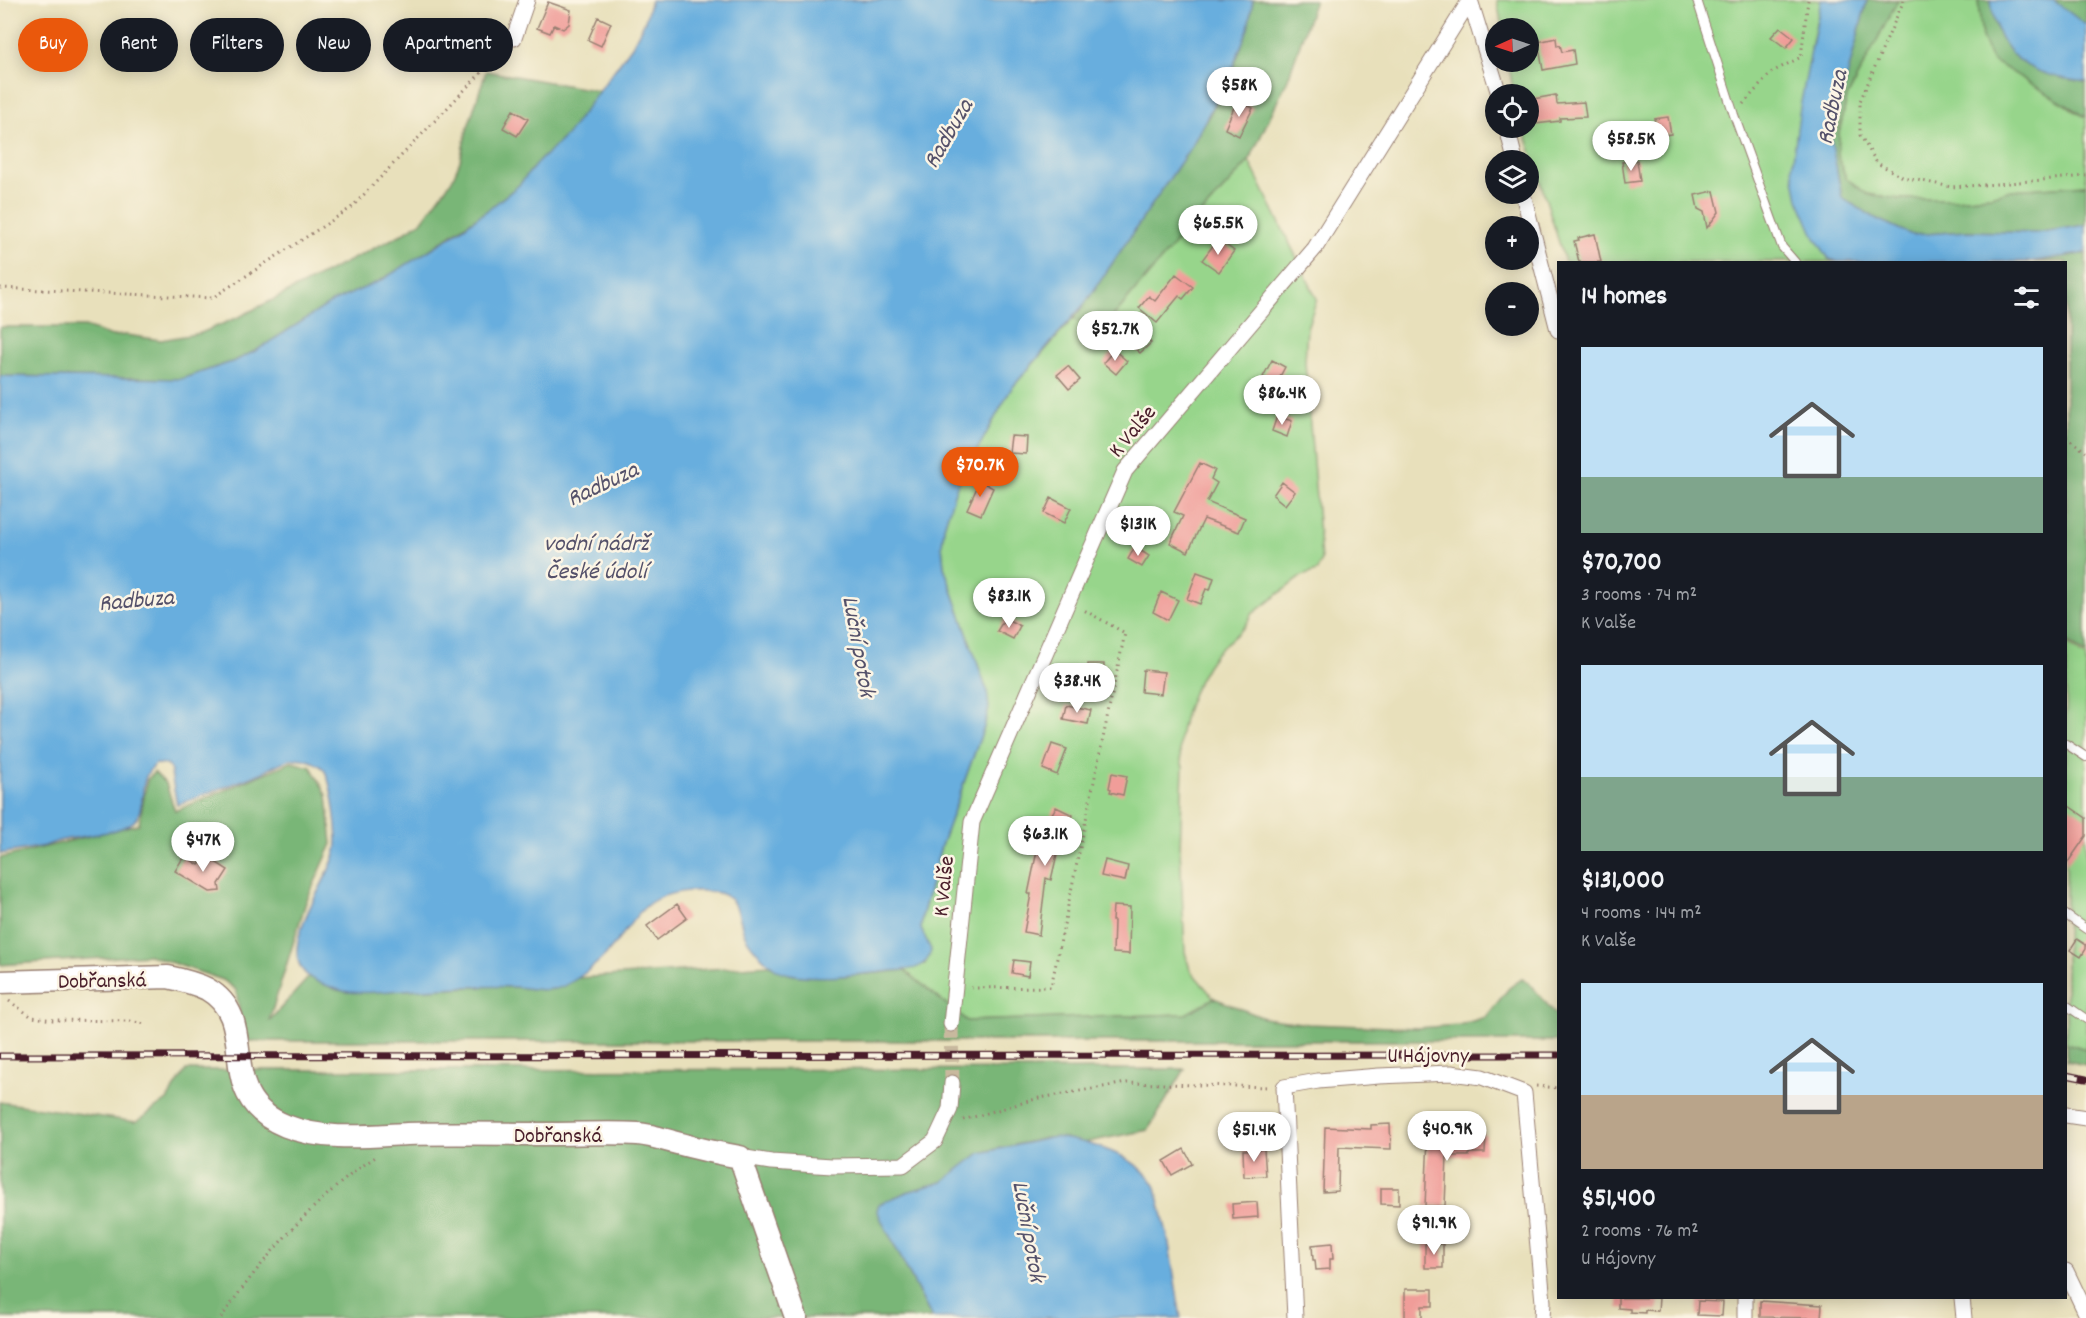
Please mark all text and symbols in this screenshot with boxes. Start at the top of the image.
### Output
chip: Buy [18,18,88,72]
chip: Rent [100,18,178,72]
chip: Filters [190,18,284,72]
chip: New [296,18,371,72]
chip: Apartment [383,18,513,72]
north arrow [1485,18,1539,72]
map controls [1485,18,1539,336]
water label: Radbuza [1809,66,1859,148]
pin: $58K [1203,67,1275,118]
text: $58K [1221,72,1257,100]
button: locate [1485,84,1539,138]
water label: Radbuza [916,92,984,176]
pin: $58.5K [1582,121,1680,172]
text: $58.5K [1606,126,1656,154]
button: layers [1485,150,1539,204]
pin: $65.5K [1169,205,1267,256]
text: $65.5K [1192,210,1244,238]
button: + [1485,216,1539,270]
text: 14 homes [1581,279,1667,316]
icon: filters [2010,281,2043,314]
button: − [1485,282,1539,336]
pin: $52.7K [1066,311,1164,362]
text: $52.7K [1091,316,1139,344]
pin: $86.4K [1233,375,1331,426]
text: $86.4K [1258,380,1306,408]
icon: home [1758,386,1866,494]
street label: K Valše [1102,399,1165,465]
pin: $70.7K [931,447,1029,498]
text: $70.7K [956,452,1004,480]
water label: Radbuza [562,454,646,517]
pin: $131K [1096,506,1180,557]
text: $131K [1119,511,1157,539]
water label: vodní nádrž České údolí [544,528,653,590]
text: $70,700 [1581,545,1662,582]
pin: $83.1K [960,578,1058,629]
water label: Radbuza [97,582,177,622]
text: 3 rooms · 74 m² [1581,582,1697,610]
text: $83.1K [987,583,1031,611]
water label: Luční potok [831,593,883,702]
text: K Valše [1581,610,1636,638]
pin: $38.4K [1028,663,1126,714]
text: $38.4K [1053,668,1101,696]
icon: home [1758,704,1866,812]
pin: $63.1K [996,816,1094,867]
text: $63.1K [1022,821,1068,849]
pin: $47K [167,822,239,873]
text: $47K [185,827,221,855]
street label: K Valše [927,855,964,918]
text: $131,000 [1581,863,1665,900]
text: 4 rooms · 144 m² [1581,900,1702,928]
text: K Valše [1581,928,1636,956]
street label: Dobřanská [58,966,147,999]
icon: home [1758,1022,1866,1130]
street label: U Hájovny [1387,1042,1470,1073]
pin: $40.9K [1398,1111,1496,1162]
pin: $51.4K [1205,1112,1303,1163]
text: $40.9K [1421,1116,1473,1144]
text: $51.4K [1232,1117,1276,1145]
street label: Dobřanská [514,1122,602,1153]
water label: Luční potok [1001,1178,1053,1287]
text: $51,400 [1581,1181,1656,1218]
pin: $91.9K [1385,1205,1483,1256]
text: $91.9K [1411,1210,1457,1238]
text: 2 rooms · 76 m² [1581,1218,1699,1246]
text: U Hájovny [1581,1246,1655,1274]

